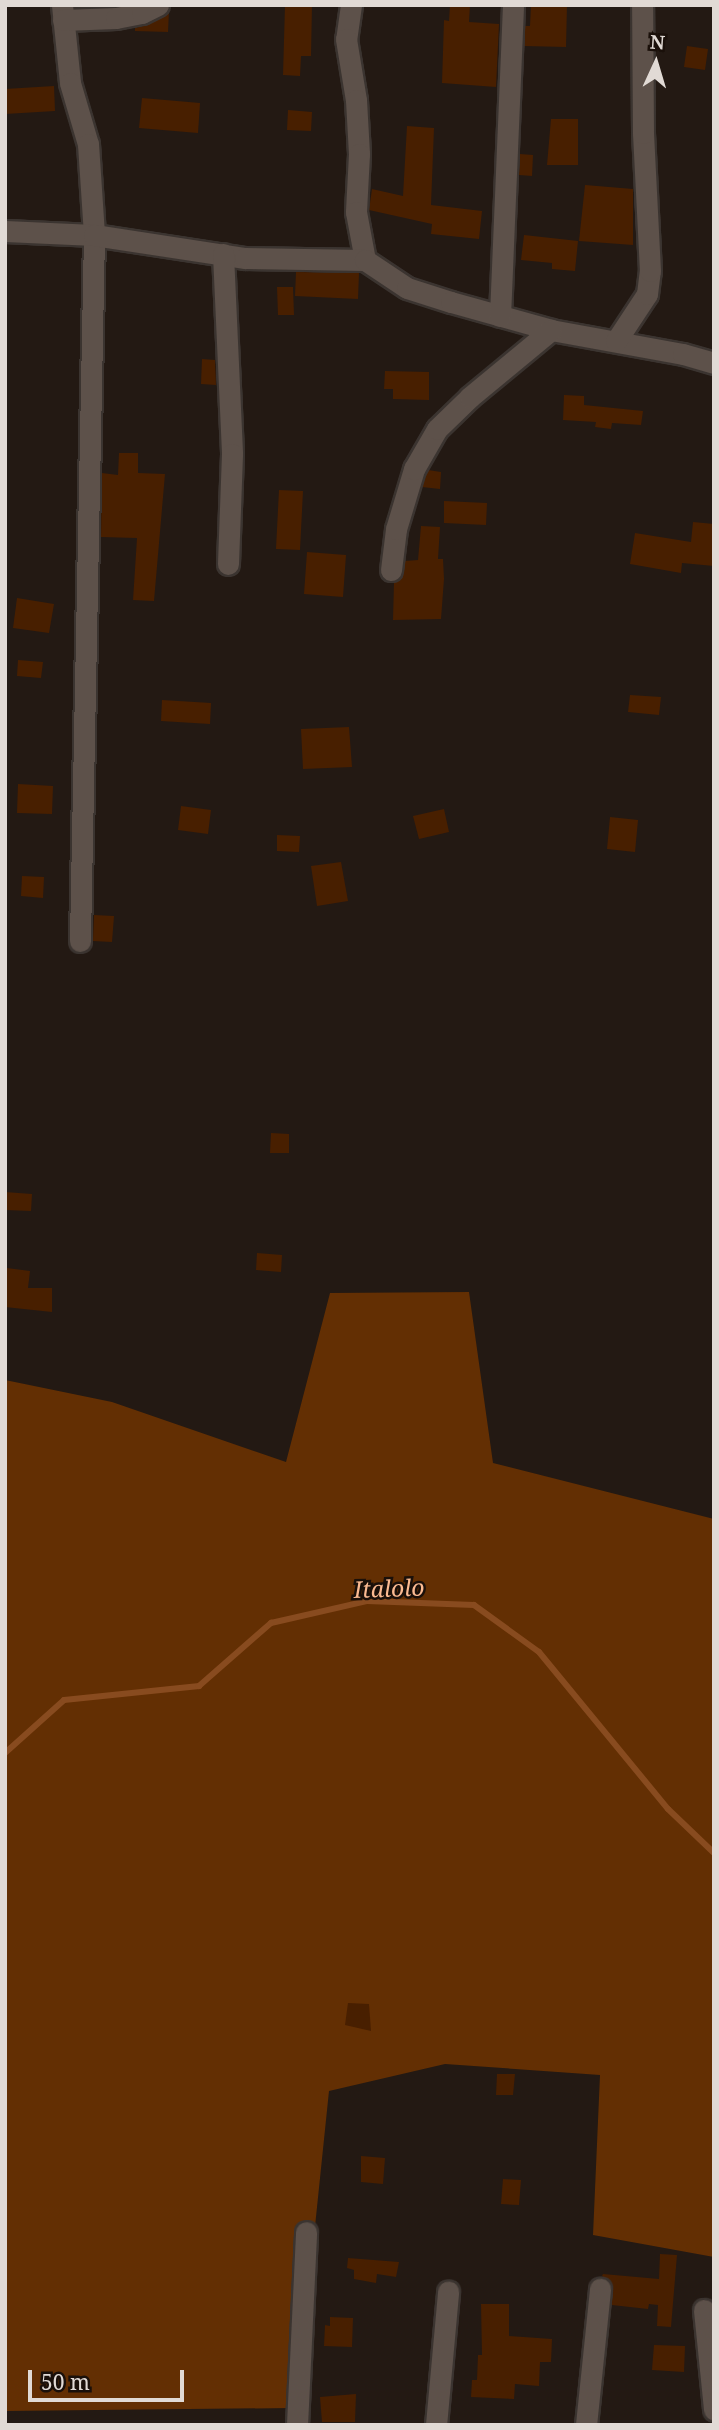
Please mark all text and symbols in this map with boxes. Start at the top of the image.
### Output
north arrow [621,28,691,98]
text: N [649,29,666,56]
water label: Italolo [353,1573,425,1603]
scale bar [32,2356,187,2400]
text: 50 m [41,2368,90,2396]

